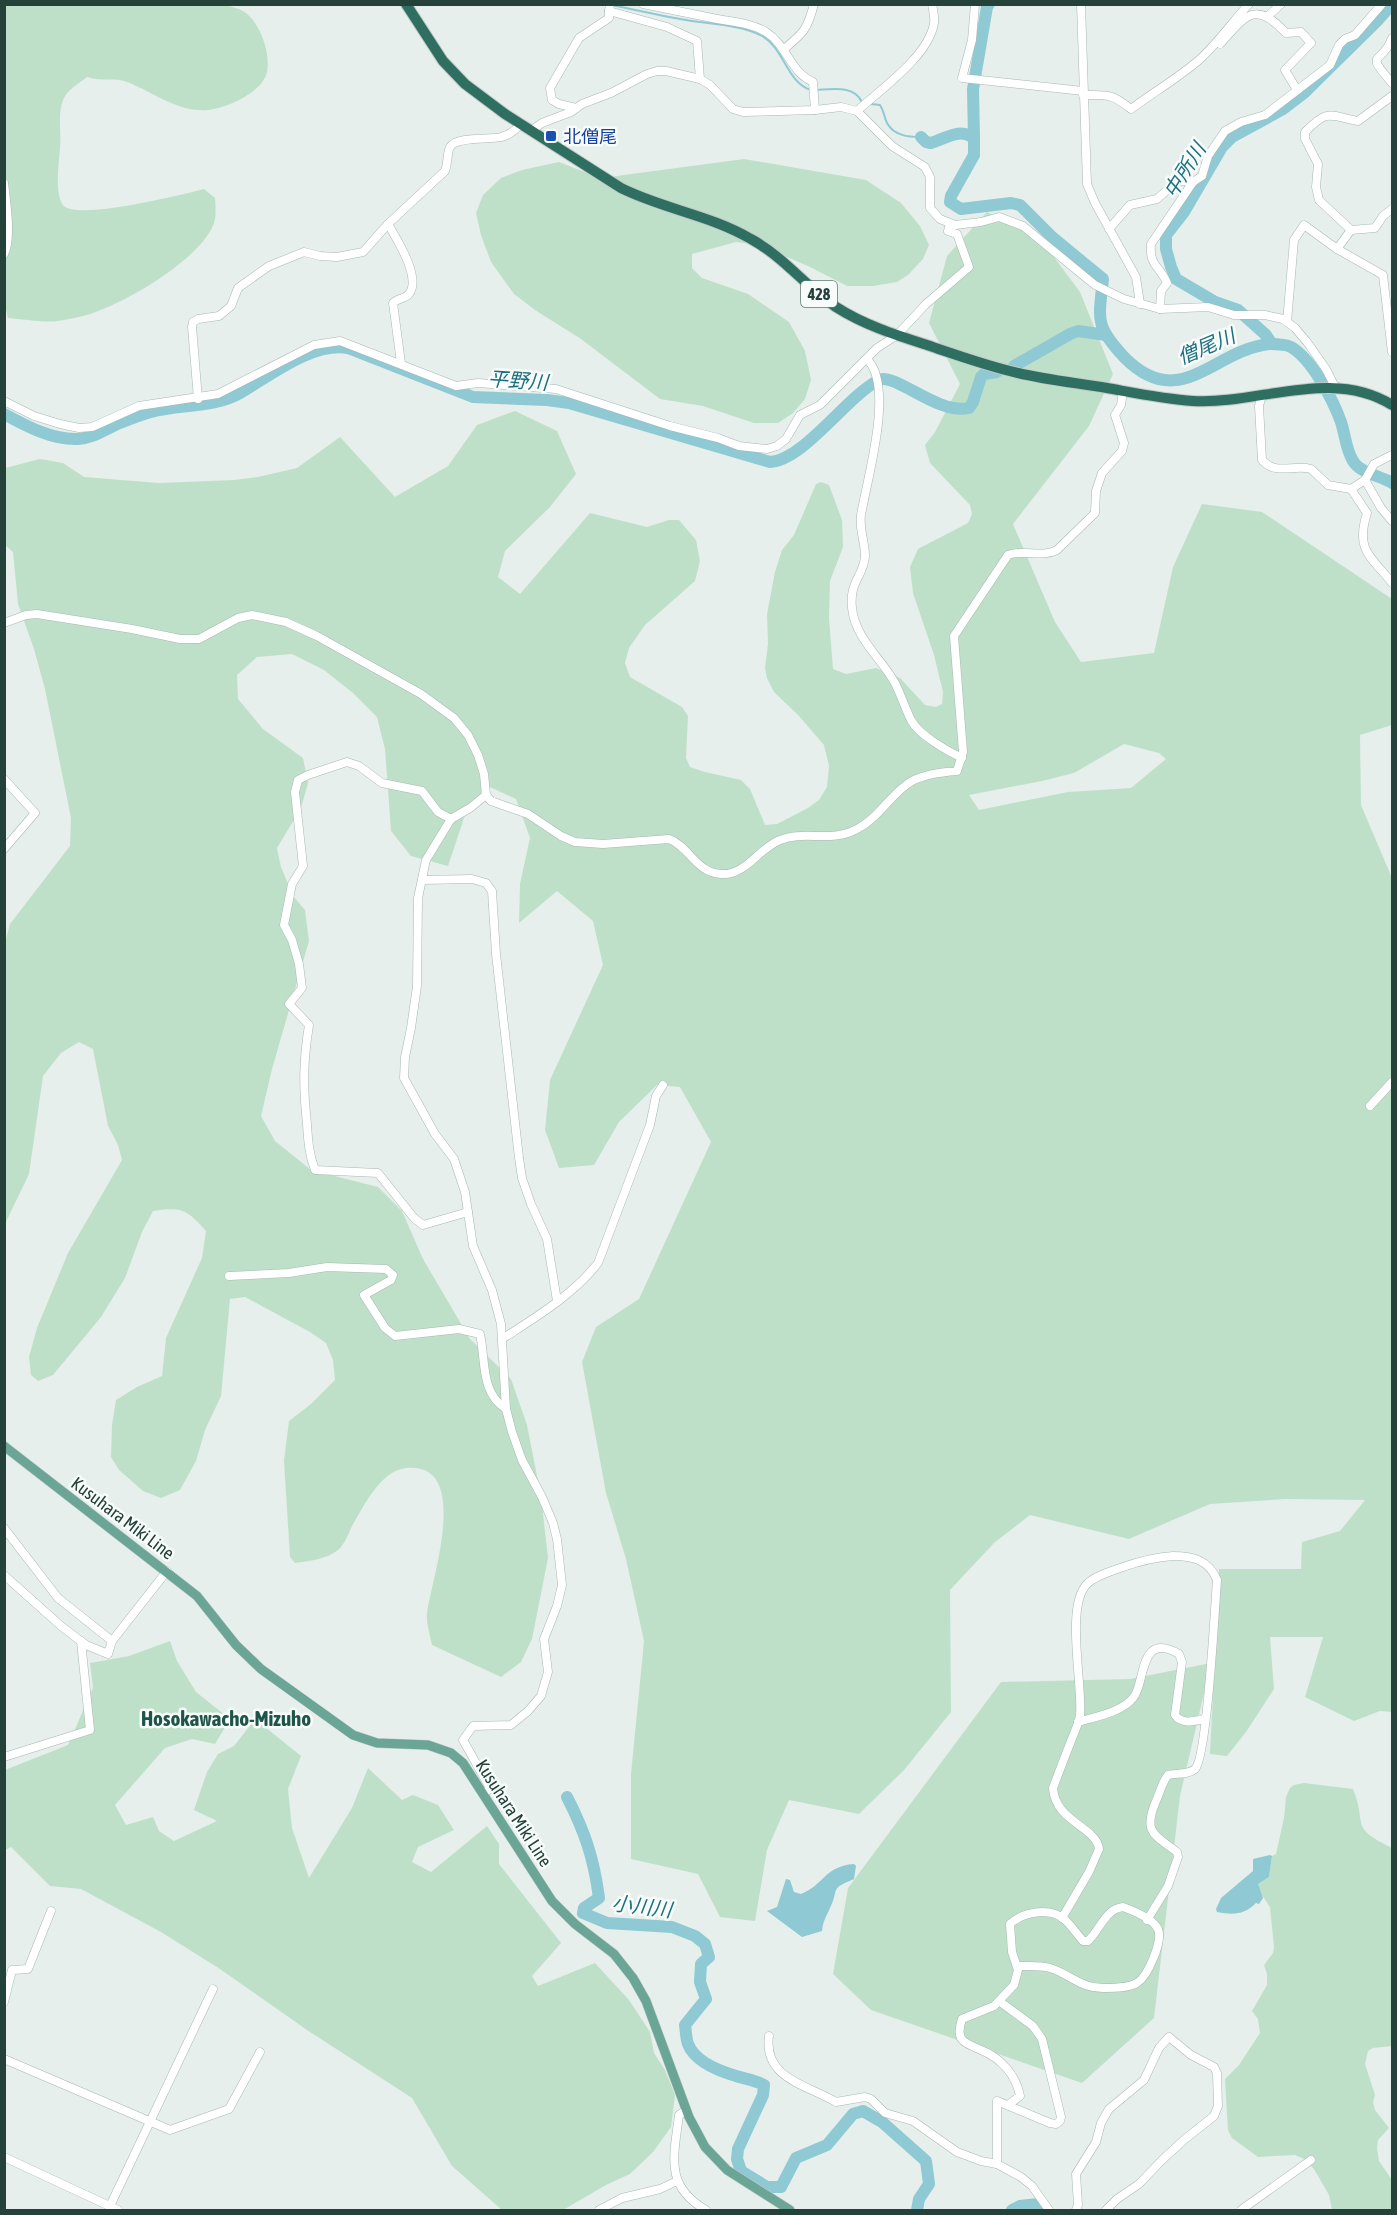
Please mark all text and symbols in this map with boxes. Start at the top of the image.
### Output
place label: 北僧尾 [563,126,617,147]
marker: 北僧尾 [544,129,558,143]
water label: 中所川 [1158,137,1211,202]
road number: 428 [801,281,837,307]
water label: 僧尾川 [1174,323,1240,368]
water label: 平野川 [487,366,551,394]
street label: Kusuhara Miki Line [67,1472,179,1564]
district label: Hosokawacho-Mizuho [141,1706,311,1730]
street label: Kusuhara Miki Line [472,1756,556,1870]
water label: 小川川 [611,1891,675,1921]

